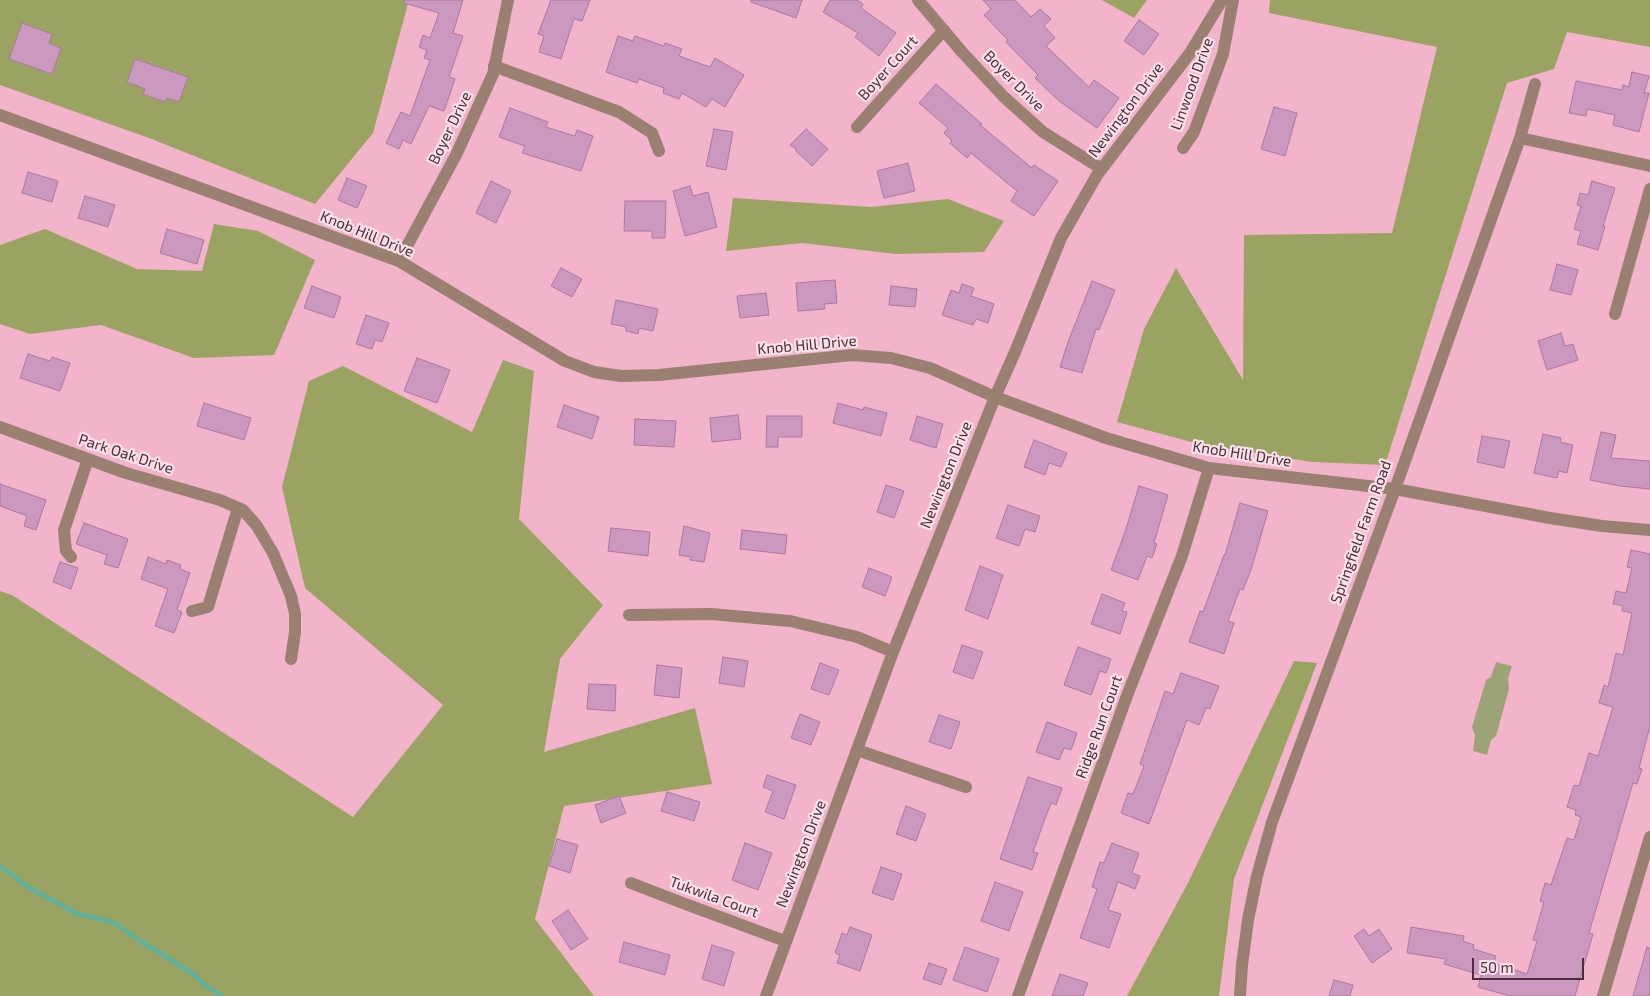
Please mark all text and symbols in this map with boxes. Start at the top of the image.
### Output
street label: Boyer Court [854,32,922,104]
street label: Linwood Drive [1167,35,1217,133]
street label: Boyer Drive [980,47,1048,115]
street label: Newington Drive [1085,59,1167,161]
street label: Boyer Drive [425,89,475,167]
street label: Knob Hill Drive [317,207,417,261]
street label: Knob Hill Drive [757,332,857,358]
street label: Newington Drive [916,419,976,531]
street label: Park Oak Drive [76,430,176,478]
street label: Knob Hill Drive [1191,437,1293,471]
street label: Springfield Farm Road [1327,458,1395,606]
street label: Ridge Run Court [1072,673,1126,781]
street label: Newington Drive [772,798,830,910]
street label: Tukwila Court [667,873,761,921]
scale bar [1475,948,1588,980]
text: 50 m [1480,958,1514,976]

